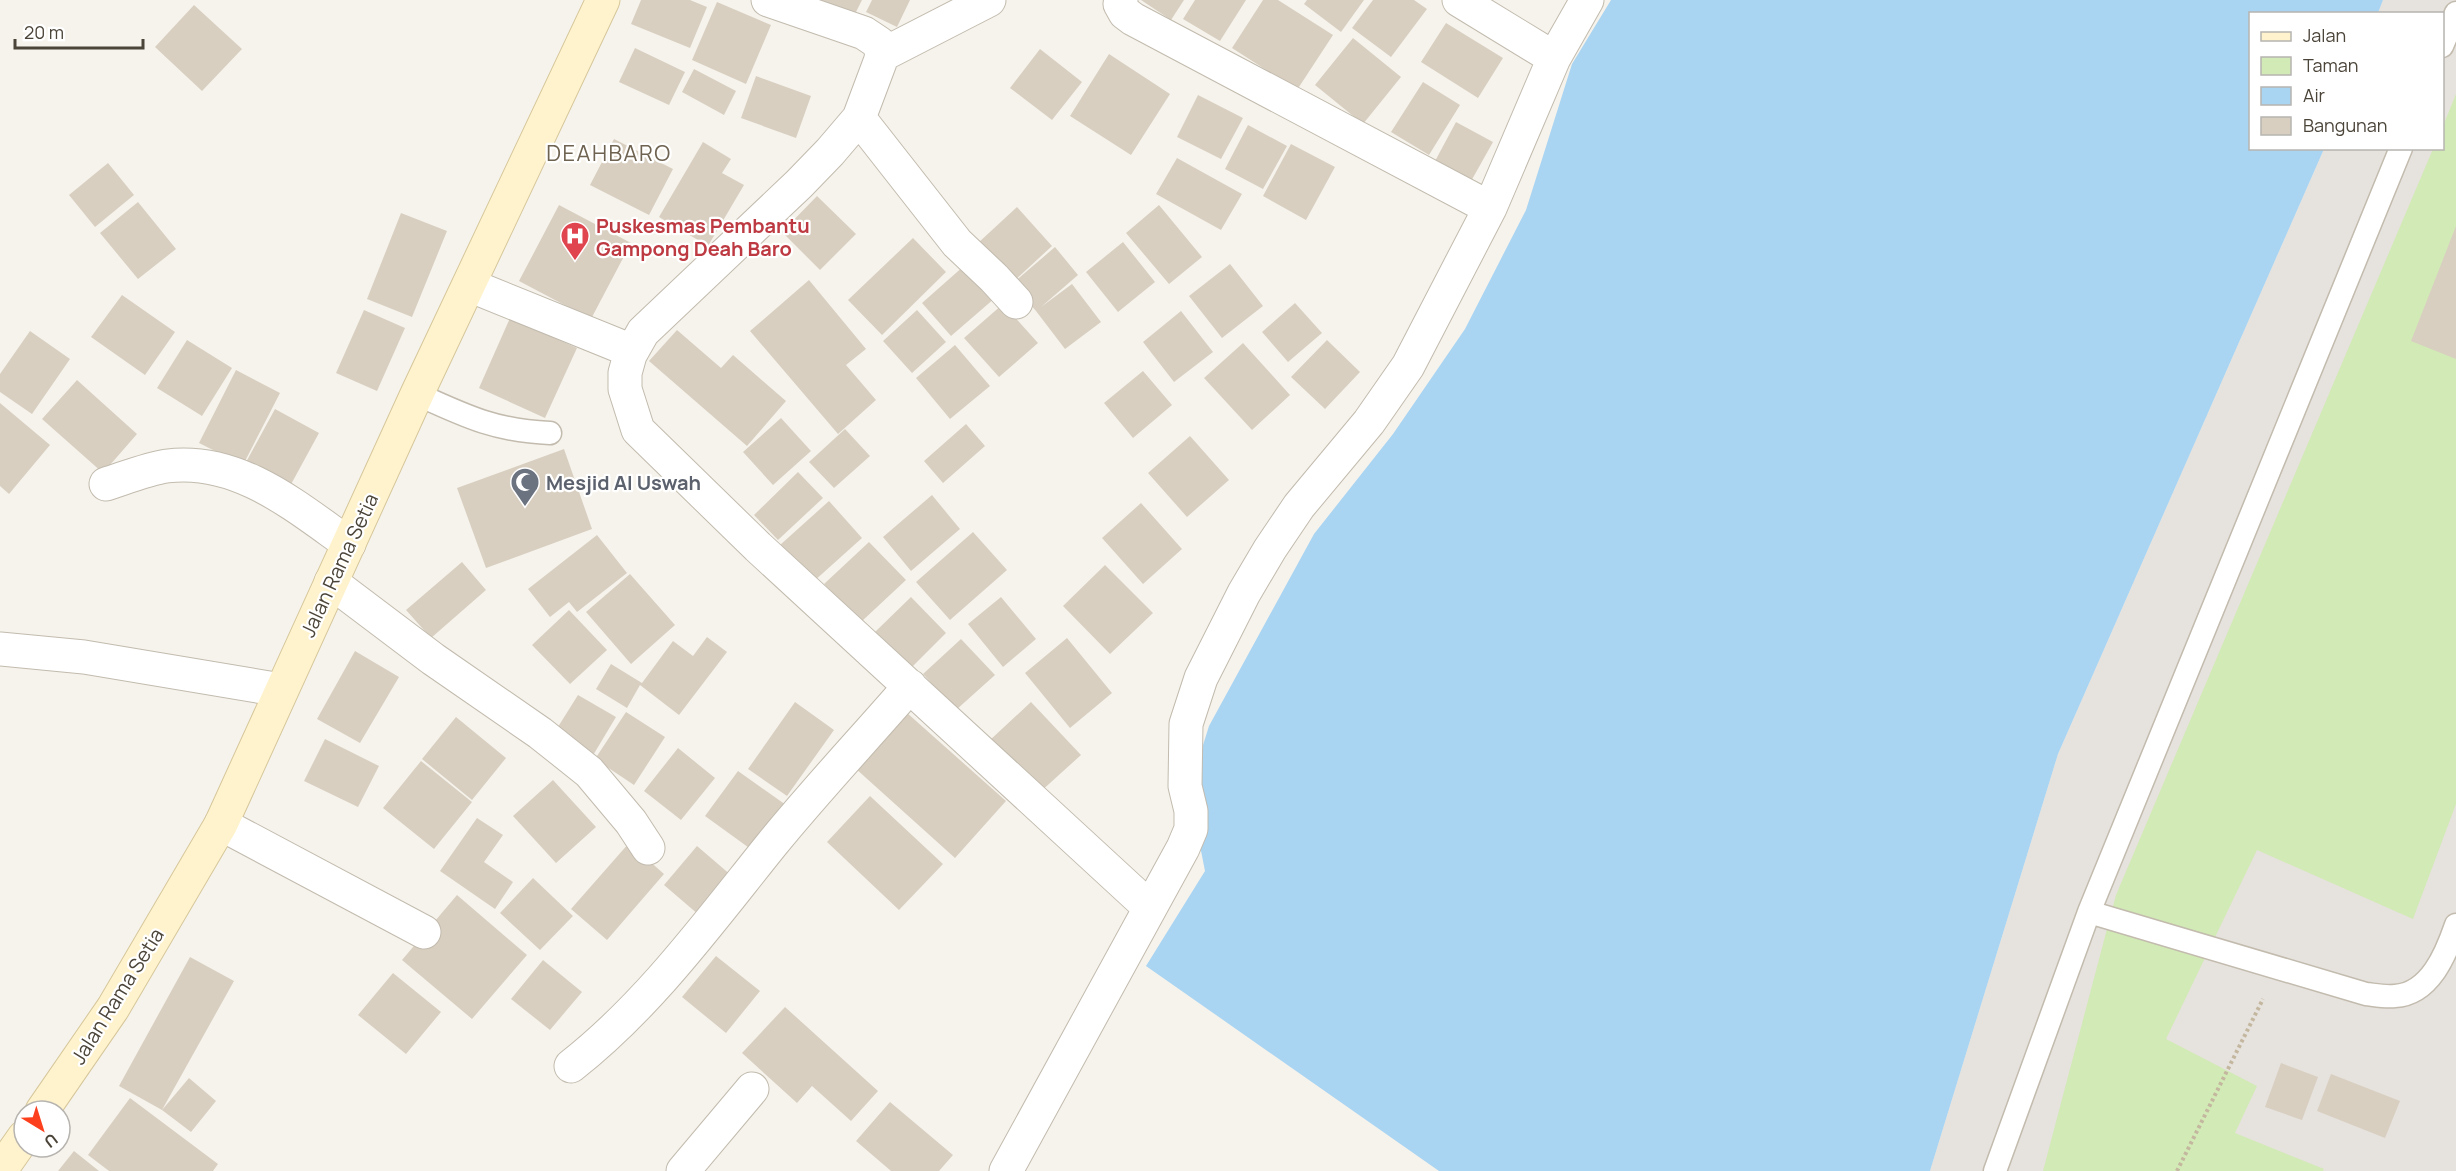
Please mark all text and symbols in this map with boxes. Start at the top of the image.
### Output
scale bar [15,12,142,50]
legend [2249,12,2444,150]
text: 20 m [24,20,64,44]
text: Jalan [2303,23,2346,47]
text: Taman [2303,53,2358,77]
text: Air [2303,83,2326,107]
text: Bangunan [2303,113,2387,137]
district label: DEAHBARO [546,138,672,168]
place label: Puskesmas Pembantu Gampong Deah Baro [596,212,810,262]
hospital icon: Puskesmas Pembantu Gampong Deah Baro [559,220,591,262]
mosque icon: Mesjid Al Uswah [509,466,541,508]
place label: Mesjid Al Uswah [546,469,701,496]
street label: Jalan Rama Setia [294,489,384,641]
street label: Jalan Rama Setia [64,923,170,1069]
north arrow [12,1099,72,1159]
text: U [40,1129,63,1153]

